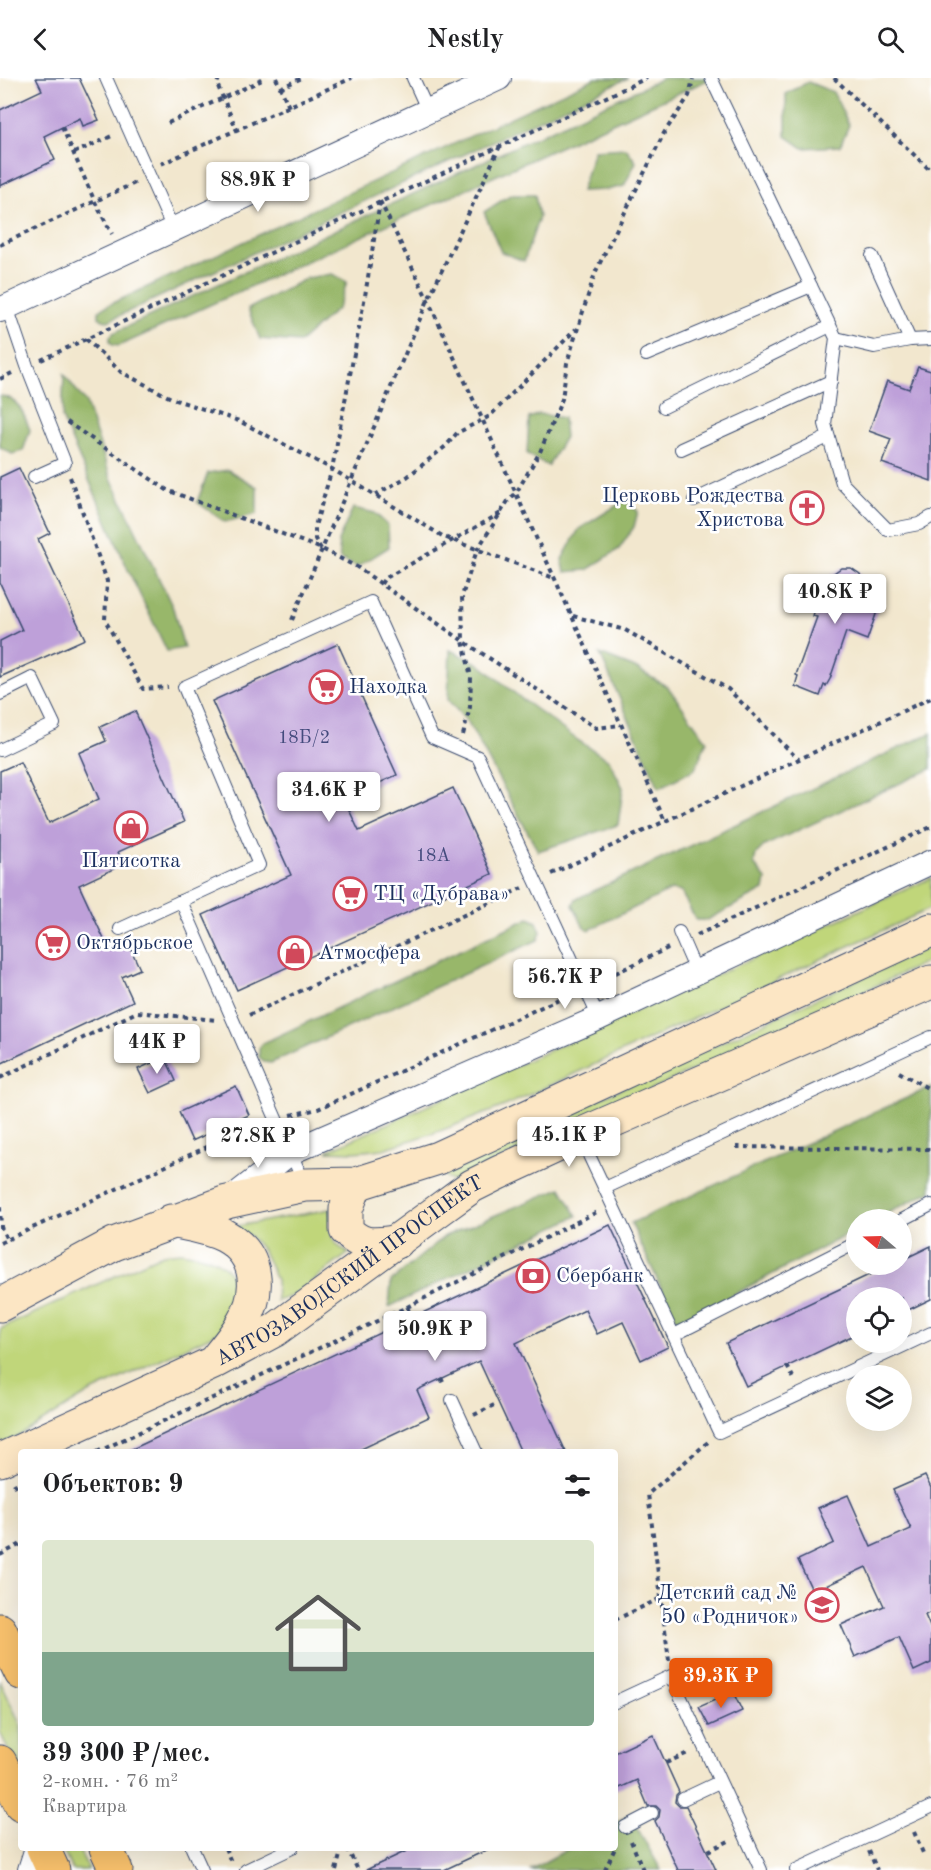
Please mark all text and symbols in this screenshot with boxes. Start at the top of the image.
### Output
icon: back [24,23,57,56]
icon: search [874,23,907,56]
text: Nestly [427,26,504,53]
pin: 88.9K ₽ [203,162,313,213]
text: 88.9K ₽ [220,171,296,191]
place label: Церковь Рождества Христова [602,486,784,531]
church icon: Церковь Рождества Христова [789,490,825,526]
pin: 40.8K ₽ [780,574,890,625]
text: 40.8K ₽ [797,583,873,603]
supermarket icon: Находка [308,669,344,705]
place label: Находка [349,677,427,698]
house number: 18Б/2 [278,729,330,747]
pin: 34.6K ₽ [274,772,384,823]
text: 34.6K ₽ [291,781,367,801]
shop icon: Пятисотка [113,810,149,846]
house number: 18А [416,847,451,865]
place label: Пятисотка [81,851,181,872]
supermarket icon: ТЦ «Дубрава» [332,876,368,912]
place label: ТЦ «Дубрава» [373,884,510,905]
supermarket icon: Октябрьское [35,925,71,961]
place label: Октябрьское [76,933,193,954]
shop icon: Атмосфера [277,935,313,971]
place label: Атмосфера [318,943,420,964]
pin: 56.7K ₽ [510,959,620,1010]
text: 56.7K ₽ [527,968,603,988]
pin: 44K ₽ [115,1024,199,1075]
text: 44K ₽ [128,1033,186,1053]
pin: 45.1K ₽ [514,1117,624,1168]
pin: 27.8K ₽ [203,1118,313,1169]
text: 45.1K ₽ [531,1126,607,1146]
text: 27.8K ₽ [220,1127,296,1147]
street label: АВТОЗАВОДСКИЙ ПРОСПЕКТ [212,1172,486,1370]
north arrow [846,1209,912,1275]
map controls [846,1209,912,1431]
bank icon: Сбербанк [515,1258,551,1294]
place label: Сбербанк [556,1266,644,1287]
button: locate [846,1287,912,1353]
pin: 50.9K ₽ [380,1311,490,1362]
text: 50.9K ₽ [397,1320,473,1340]
button: layers [846,1365,912,1431]
icon: filters [561,1469,594,1502]
text: Объектов: 9 [42,1472,183,1498]
icon: home [264,1579,372,1687]
place label: Детский сад № 50 «Родничок» [658,1583,799,1628]
school or university icon: Детский сад № 50 «Родничок» [804,1587,840,1623]
pin: 39.3K ₽ [666,1658,776,1709]
text: 39.3K ₽ [683,1667,759,1687]
text: 39 300 ₽/мес. [42,1741,210,1767]
text: 2-комн. · 76 m² [42,1772,178,1792]
text: Квартира [42,1797,127,1817]

